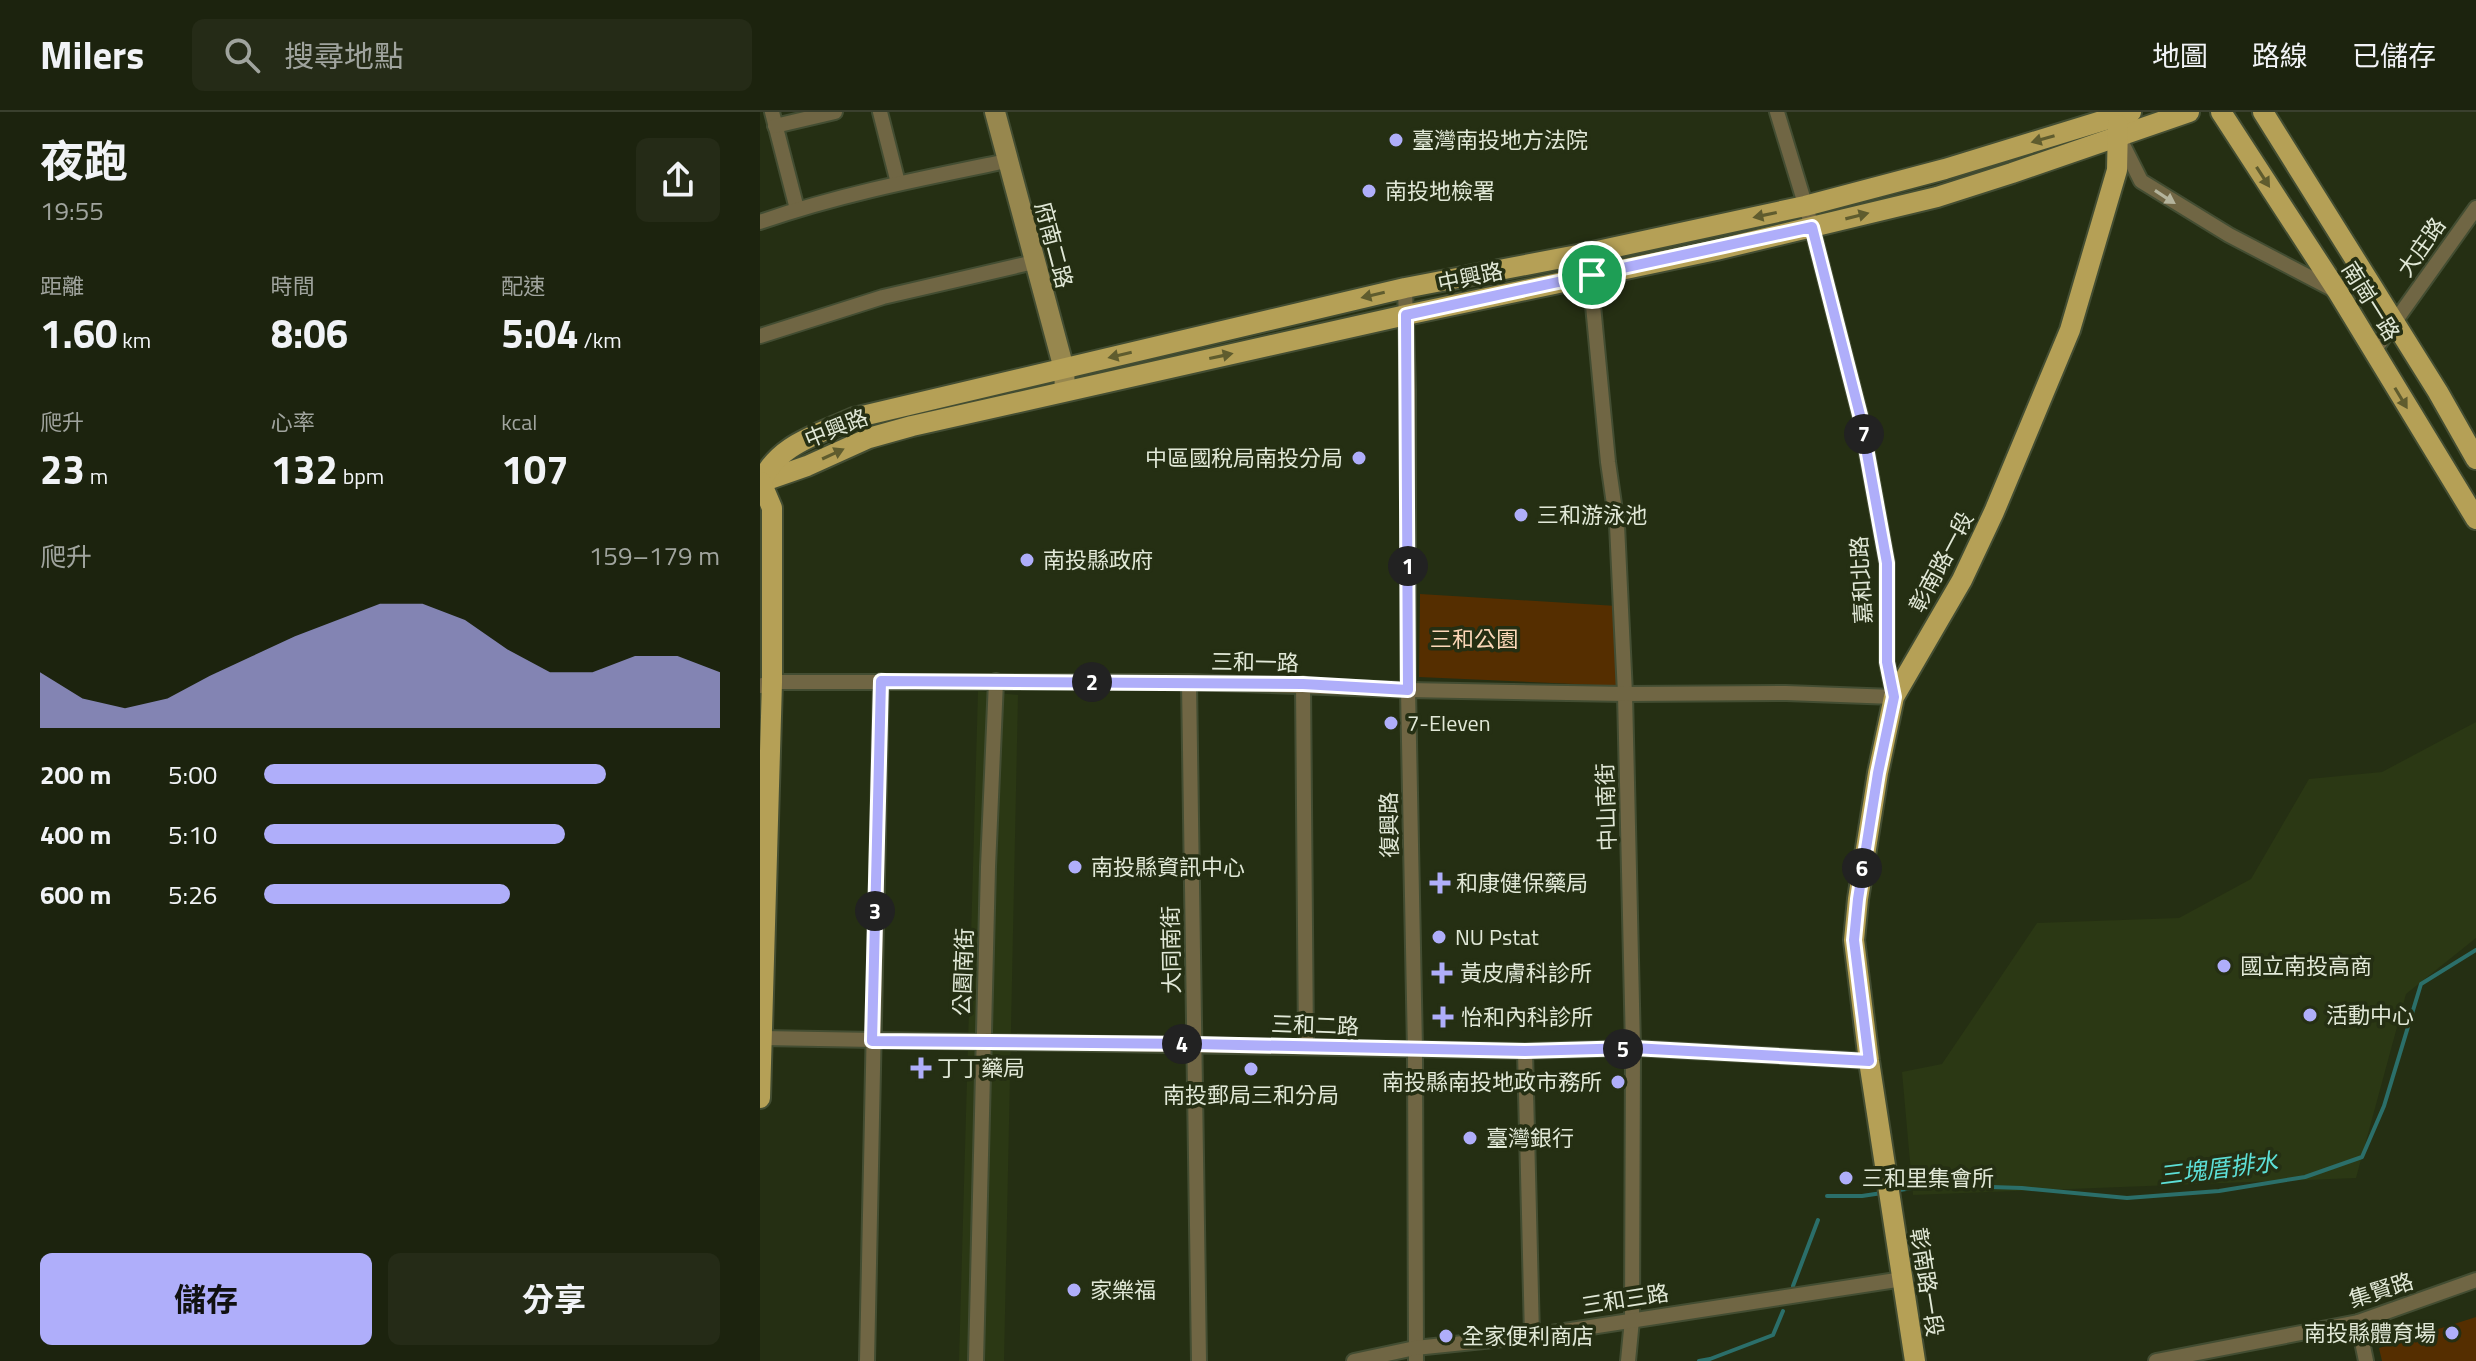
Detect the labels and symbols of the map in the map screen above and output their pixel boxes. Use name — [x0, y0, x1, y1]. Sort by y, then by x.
place label: 臺灣南投地方法院 — [1412, 123, 1588, 157]
marker: 臺灣南投地方法院 — [1387, 131, 1405, 149]
one-way arrow — [2030, 133, 2054, 146]
one-way arrow — [2256, 167, 2271, 188]
place label: 南投地檢署 — [1385, 174, 1495, 208]
marker: 南投地檢署 — [1360, 182, 1378, 200]
one-way arrow — [2154, 189, 2176, 203]
street label: 府南二路 — [1026, 198, 1082, 292]
one-way arrow — [1752, 209, 1777, 222]
one-way arrow — [1845, 209, 1870, 222]
street label: 大庄路 — [2388, 210, 2454, 284]
pin — [1558, 241, 1626, 309]
street label: 中興路 — [1434, 254, 1506, 300]
street label: 南崗一路 — [2333, 255, 2409, 347]
one-way arrow — [1360, 290, 1385, 302]
one-way arrow — [1208, 349, 1233, 362]
one-way arrow — [1108, 350, 1133, 362]
one-way arrow — [2394, 387, 2408, 409]
street label: 中興路 — [799, 400, 873, 456]
pin: 7 — [1844, 414, 1884, 454]
place label: 中區國稅局南投分局 — [1145, 441, 1343, 475]
one-way arrow — [822, 447, 845, 461]
marker: 中區國稅局南投分局 — [1350, 449, 1368, 467]
place label: 三和游泳池 — [1537, 498, 1647, 532]
street label: 彰南路一段 — [1900, 505, 1982, 619]
marker: 三和游泳池 — [1512, 506, 1530, 524]
street label: 嘉和北路 — [1842, 535, 1880, 625]
place label: 南投縣政府 — [1043, 543, 1153, 577]
pin: 1 — [1388, 546, 1428, 586]
marker: 南投縣政府 — [1018, 551, 1036, 569]
park label: 三和公園 — [1430, 622, 1518, 656]
street label: 三和一路 — [1211, 644, 1299, 680]
pin: 2 — [1072, 662, 1112, 702]
place label: 7-Eleven — [1407, 706, 1490, 740]
marker: 7-Eleven — [1382, 714, 1400, 732]
street label: 中山南街 — [1587, 762, 1625, 852]
street label: 復興路 — [1371, 792, 1407, 858]
pin: 6 — [1842, 848, 1882, 888]
place label: 南投縣資訊中心 — [1091, 850, 1245, 884]
marker: 南投縣資訊中心 — [1066, 858, 1084, 876]
place label: 和康健保藥局 — [1456, 866, 1588, 900]
marker: 和康健保藥局 — [1431, 874, 1449, 892]
pin: 3 — [855, 891, 895, 931]
street label: 大同南街 — [1153, 906, 1189, 994]
place label: NU Pstat — [1455, 920, 1539, 954]
street label: 公園南街 — [944, 927, 982, 1017]
marker: NU Pstat — [1430, 928, 1448, 946]
place label: 國立南投高商 — [2240, 949, 2372, 983]
place label: 黃皮膚科診所 — [1460, 956, 1592, 990]
marker: 國立南投高商 — [2215, 957, 2233, 975]
marker: 黃皮膚科診所 — [1431, 962, 1453, 984]
place label: 活動中心 — [2326, 998, 2414, 1032]
place label: 怡和內科診所 — [1461, 1000, 1593, 1034]
street label: 三和二路 — [1270, 1006, 1360, 1044]
marker: 怡和內科診所 — [1432, 1006, 1454, 1028]
marker: 活動中心 — [2301, 1006, 2319, 1024]
pin: 4 — [1162, 1024, 1202, 1064]
pin: 5 — [1603, 1029, 1643, 1069]
place label: 丁丁藥局 — [937, 1051, 1025, 1085]
marker: 丁丁藥局 — [912, 1059, 930, 1077]
marker: 南投郵局三和分局 — [1242, 1060, 1260, 1078]
place label: 南投縣南投地政市務所 — [1382, 1065, 1602, 1099]
marker: 南投縣南投地政市務所 — [1609, 1073, 1627, 1091]
place label: 南投郵局三和分局 — [1163, 1078, 1339, 1112]
place label: 臺灣銀行 — [1486, 1121, 1574, 1155]
marker: 臺灣銀行 — [1461, 1129, 1479, 1147]
water label: 三塊厝排水 — [2156, 1143, 2281, 1193]
place label: 三和里集會所 — [1862, 1161, 1994, 1195]
marker: 三和里集會所 — [1837, 1169, 1855, 1187]
street label: 彰南路一段 — [1902, 1225, 1952, 1339]
street label: 集賢路 — [2344, 1264, 2418, 1316]
place label: 家樂福 — [1090, 1273, 1156, 1307]
street label: 三和三路 — [1579, 1275, 1671, 1323]
marker: 家樂福 — [1065, 1281, 1083, 1299]
place label: 南投縣體育場 — [2304, 1316, 2436, 1350]
place label: 全家便利商店 — [1462, 1319, 1594, 1353]
marker: 南投縣體育場 — [2443, 1324, 2461, 1342]
marker: 全家便利商店 — [1437, 1327, 1455, 1345]

